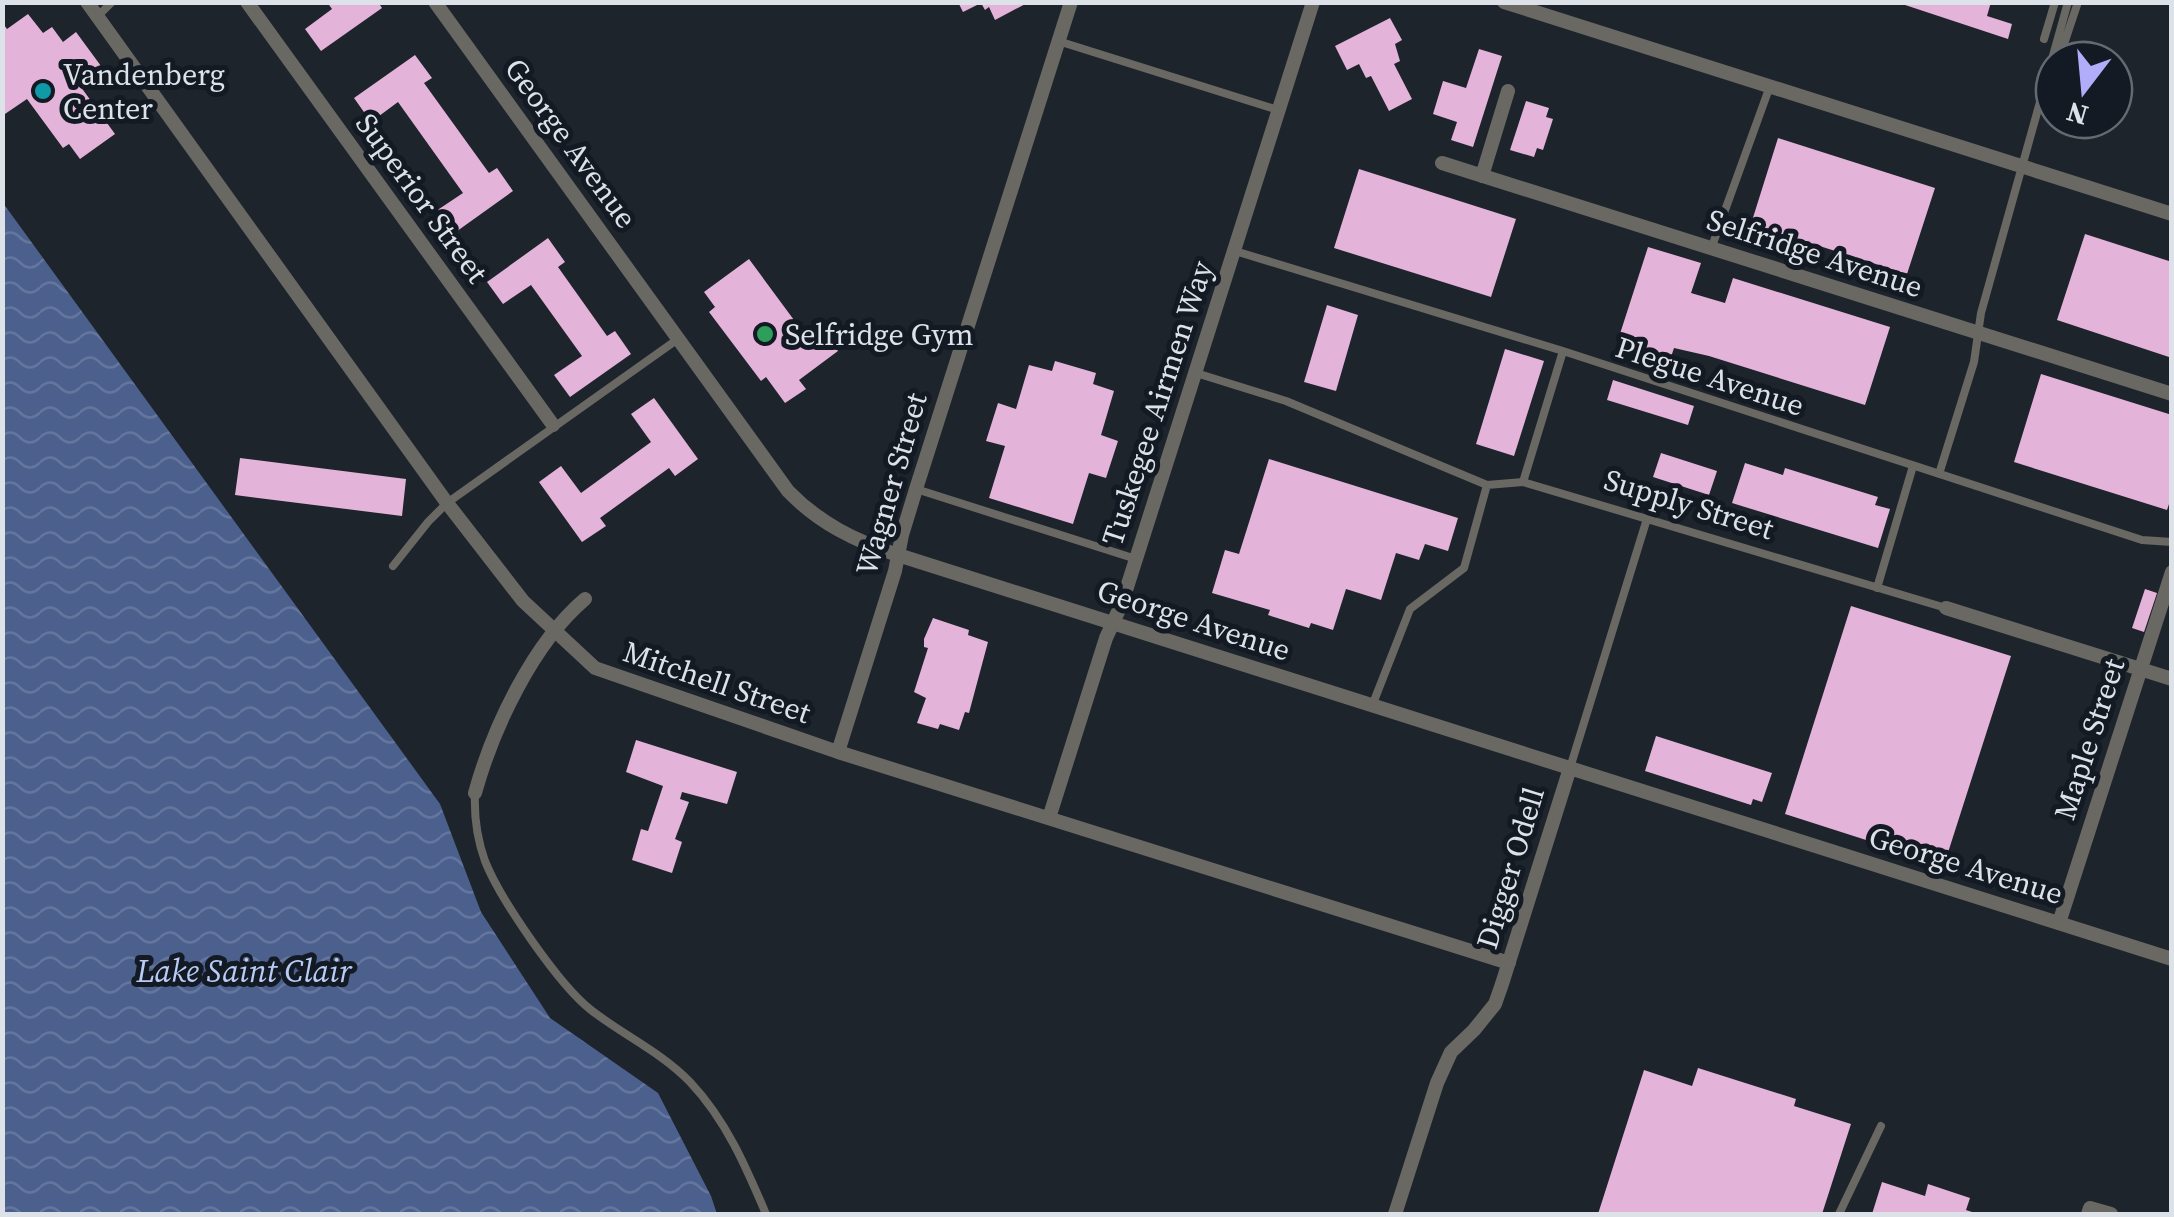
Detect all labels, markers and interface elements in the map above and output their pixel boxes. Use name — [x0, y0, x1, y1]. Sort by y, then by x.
north arrow — [2034, 40, 2134, 140]
street label: George Avenue — [495, 50, 647, 236]
place label: Vandenberg Center — [63, 54, 225, 129]
marker: Vandenberg Center — [32, 80, 54, 102]
text: N — [2062, 93, 2092, 135]
street label: Superior Street — [347, 105, 498, 291]
street label: Selfridge Avenue — [1702, 199, 1928, 307]
street label: Tuskegee Airmen Way — [1092, 255, 1223, 550]
place label: Selfridge Gym — [785, 314, 974, 355]
marker: Selfridge Gym — [754, 323, 776, 345]
street label: Plegue Avenue — [1611, 326, 1809, 426]
street label: Wagner Street — [845, 388, 937, 580]
street label: Supply Street — [1599, 459, 1779, 549]
street label: George Avenue — [1092, 570, 1296, 670]
street label: Mitchell Street — [618, 631, 816, 733]
street label: Maple Street — [2044, 653, 2134, 825]
street label: Digger Odell — [1466, 782, 1554, 954]
street label: George Avenue — [1864, 816, 2068, 914]
water label: Lake Saint Clair — [135, 949, 353, 993]

